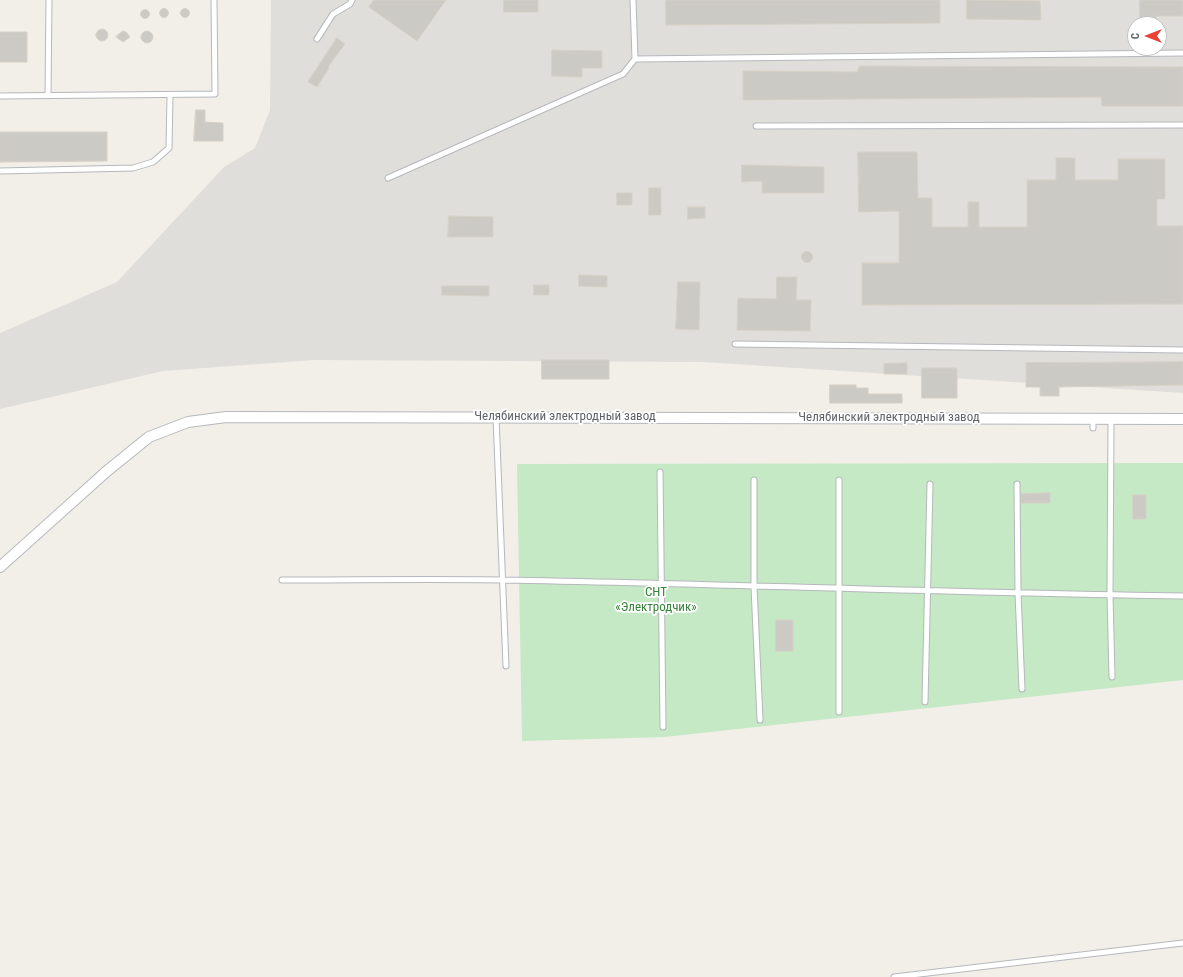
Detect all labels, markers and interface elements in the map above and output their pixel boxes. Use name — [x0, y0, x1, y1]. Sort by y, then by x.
north arrow — [1127, 16, 1167, 56]
text: С — [1129, 33, 1142, 39]
street label: Челябинский электродный завод — [474, 409, 656, 425]
street label: Челябинский электродный завод — [798, 410, 980, 426]
park label: СНТ «Электродчик» — [615, 585, 697, 616]

